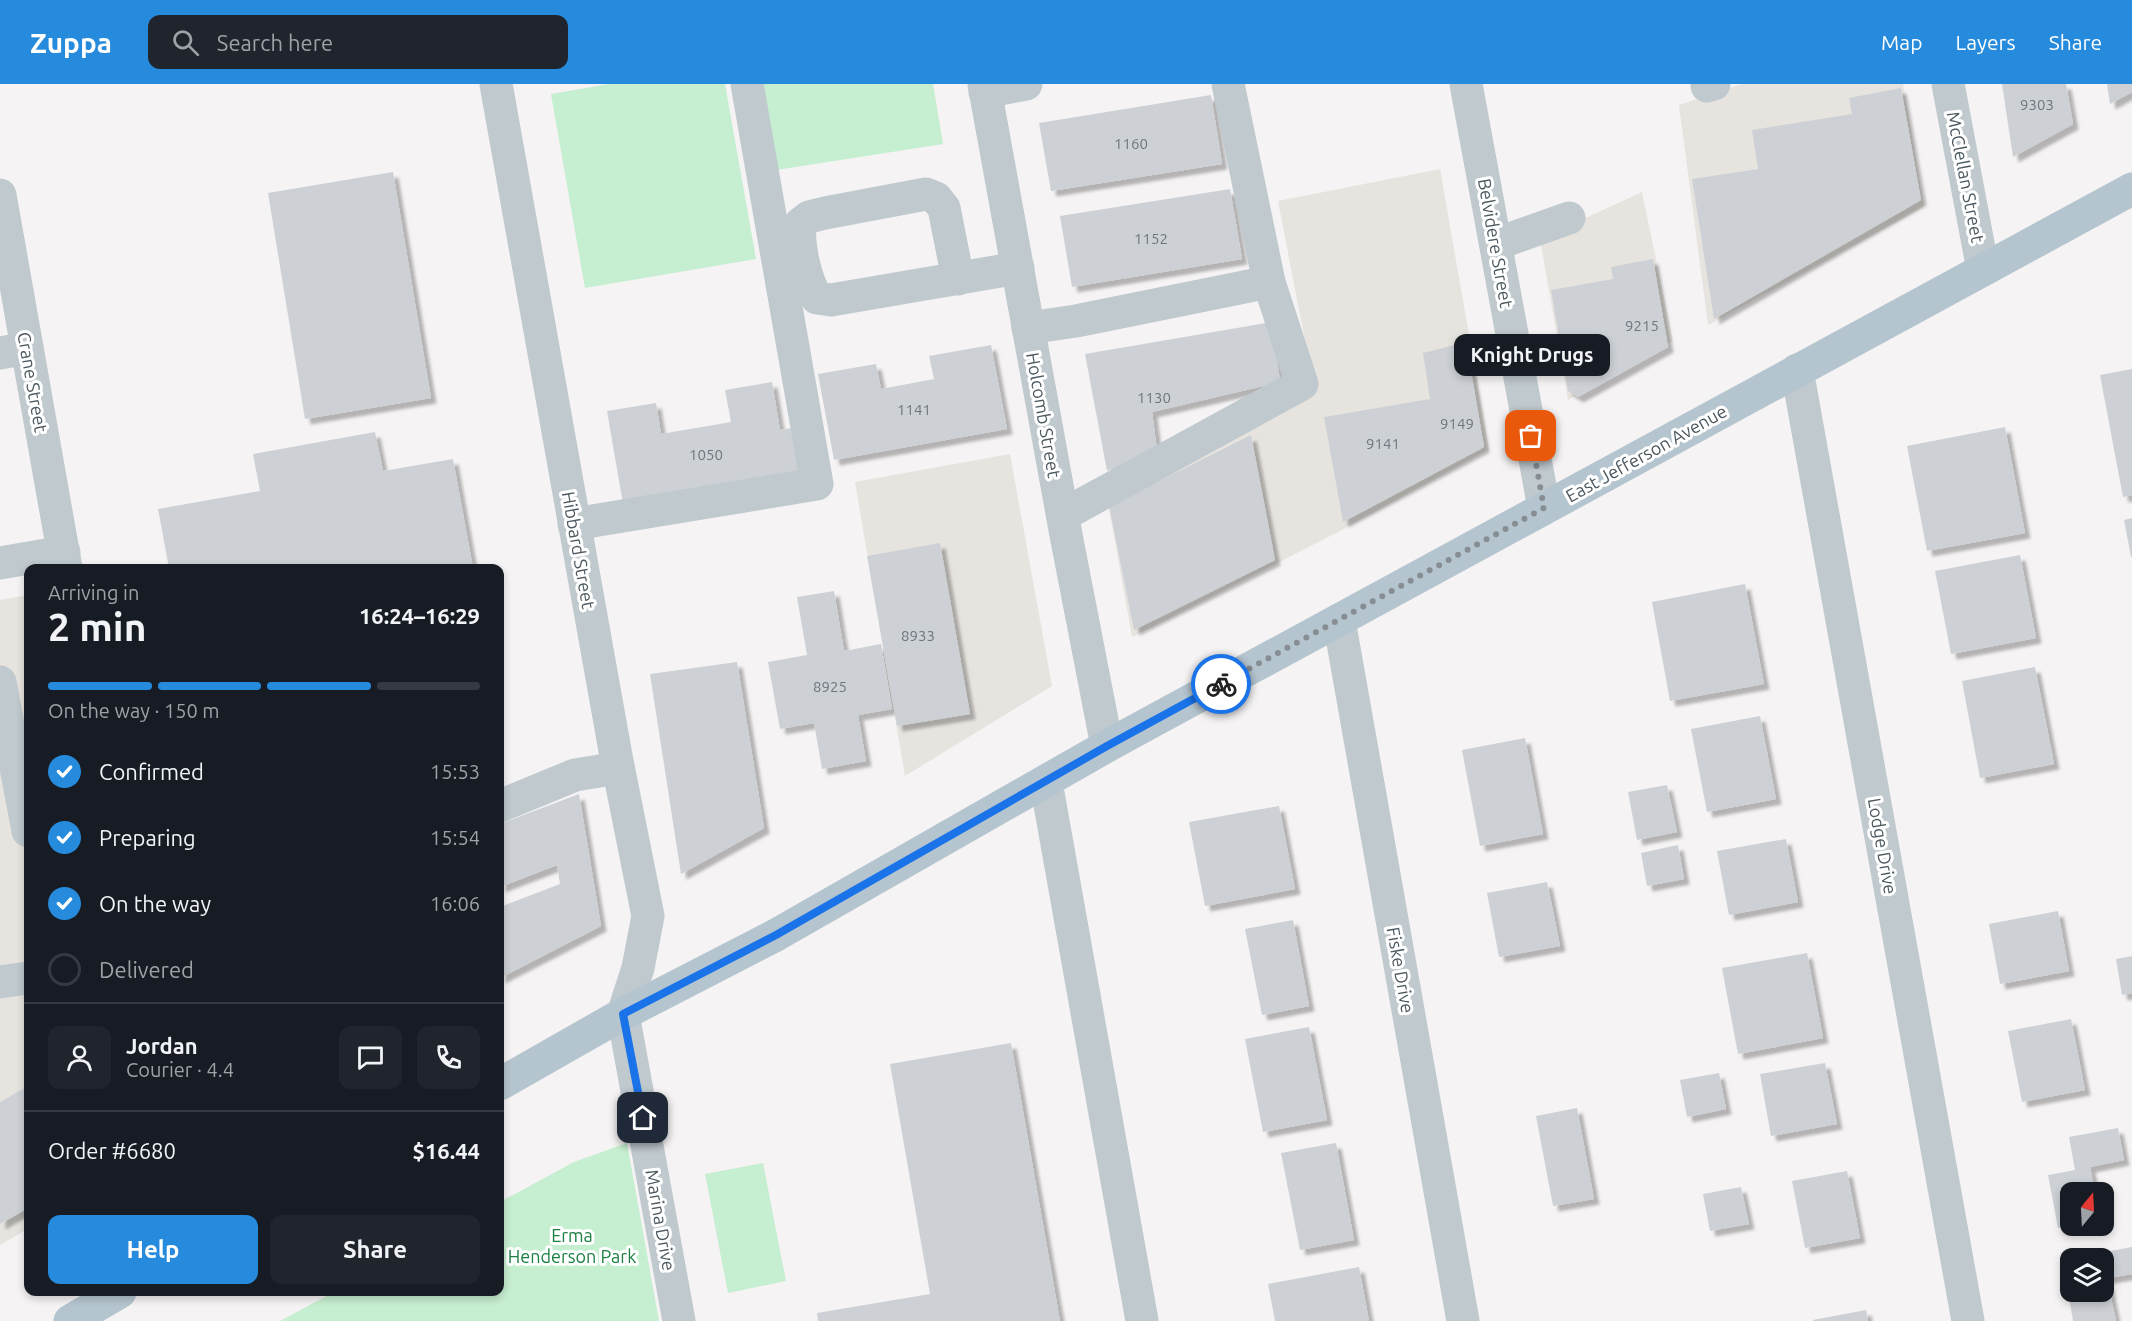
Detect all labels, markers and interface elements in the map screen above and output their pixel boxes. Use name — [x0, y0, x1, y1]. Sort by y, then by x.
search box — [148, 15, 568, 69]
icon: search — [169, 26, 202, 59]
text: Zuppa — [30, 27, 112, 58]
text: Search here — [217, 30, 333, 55]
text: Map — [1881, 30, 1922, 54]
text: Layers — [1955, 30, 2016, 54]
text: Share — [2049, 30, 2102, 54]
house number: 9303 — [2020, 96, 2054, 113]
street label: McClellan Street — [1943, 110, 1989, 244]
house number: 1160 — [1114, 135, 1148, 152]
street label: Belvidere Street — [1475, 177, 1517, 309]
house number: 1152 — [1134, 230, 1168, 247]
house number: 9215 — [1625, 317, 1659, 334]
street label: Crane Street — [14, 330, 52, 434]
callout: Knight Drugs — [1453, 334, 1609, 376]
text: Knight Drugs — [1470, 343, 1594, 366]
street label: Holcomb Street — [1023, 351, 1065, 479]
house number: 1130 — [1137, 389, 1171, 406]
street label: East Jefferson Avenue — [1562, 400, 1730, 506]
house number: 1141 — [897, 401, 931, 418]
pin — [1505, 410, 1556, 461]
house number: 9149 — [1440, 415, 1474, 432]
icon: bag — [1514, 419, 1547, 452]
house number: 9141 — [1366, 435, 1400, 452]
house number: 1050 — [689, 446, 723, 463]
street label: Hibbard Street — [559, 490, 599, 610]
text: Arriving in — [48, 581, 139, 604]
text: 16:24–16:29 — [359, 603, 480, 628]
text: 2 min — [48, 605, 147, 648]
house number: 8933 — [901, 627, 935, 644]
courier — [1191, 654, 1251, 714]
icon: bike — [1205, 668, 1238, 701]
house number: 8925 — [813, 678, 847, 695]
text: On the way · 150 m — [48, 699, 220, 722]
icon: check — [48, 755, 81, 788]
text: Confirmed — [99, 759, 204, 784]
text: 15:53 — [430, 760, 480, 783]
street label: Lodge Drive — [1865, 796, 1901, 896]
icon: check — [48, 821, 81, 854]
text: Preparing — [99, 825, 196, 850]
text: 15:54 — [430, 826, 480, 849]
icon: check — [48, 887, 81, 920]
text: On the way — [99, 891, 211, 916]
text: 16:06 — [430, 892, 480, 915]
street label: Fiske Drive — [1384, 925, 1418, 1015]
text: Delivered — [99, 957, 194, 982]
button: person — [48, 1026, 111, 1089]
button: chat — [339, 1026, 402, 1089]
button: phone — [417, 1026, 480, 1089]
text: Jordan — [126, 1033, 198, 1058]
text: Courier · 4.4 — [126, 1058, 234, 1081]
pin — [617, 1092, 668, 1143]
icon: home — [626, 1101, 659, 1134]
text: Order #6680 — [48, 1138, 176, 1163]
text: $16.44 — [413, 1138, 480, 1163]
street label: Marina Drive — [642, 1168, 680, 1272]
north arrow — [2060, 1182, 2114, 1236]
map controls — [2060, 1182, 2114, 1302]
button: Help — [48, 1215, 258, 1284]
button: Share — [270, 1215, 480, 1284]
park label: Erma Henderson Park — [508, 1225, 636, 1266]
button: layers — [2060, 1248, 2114, 1302]

